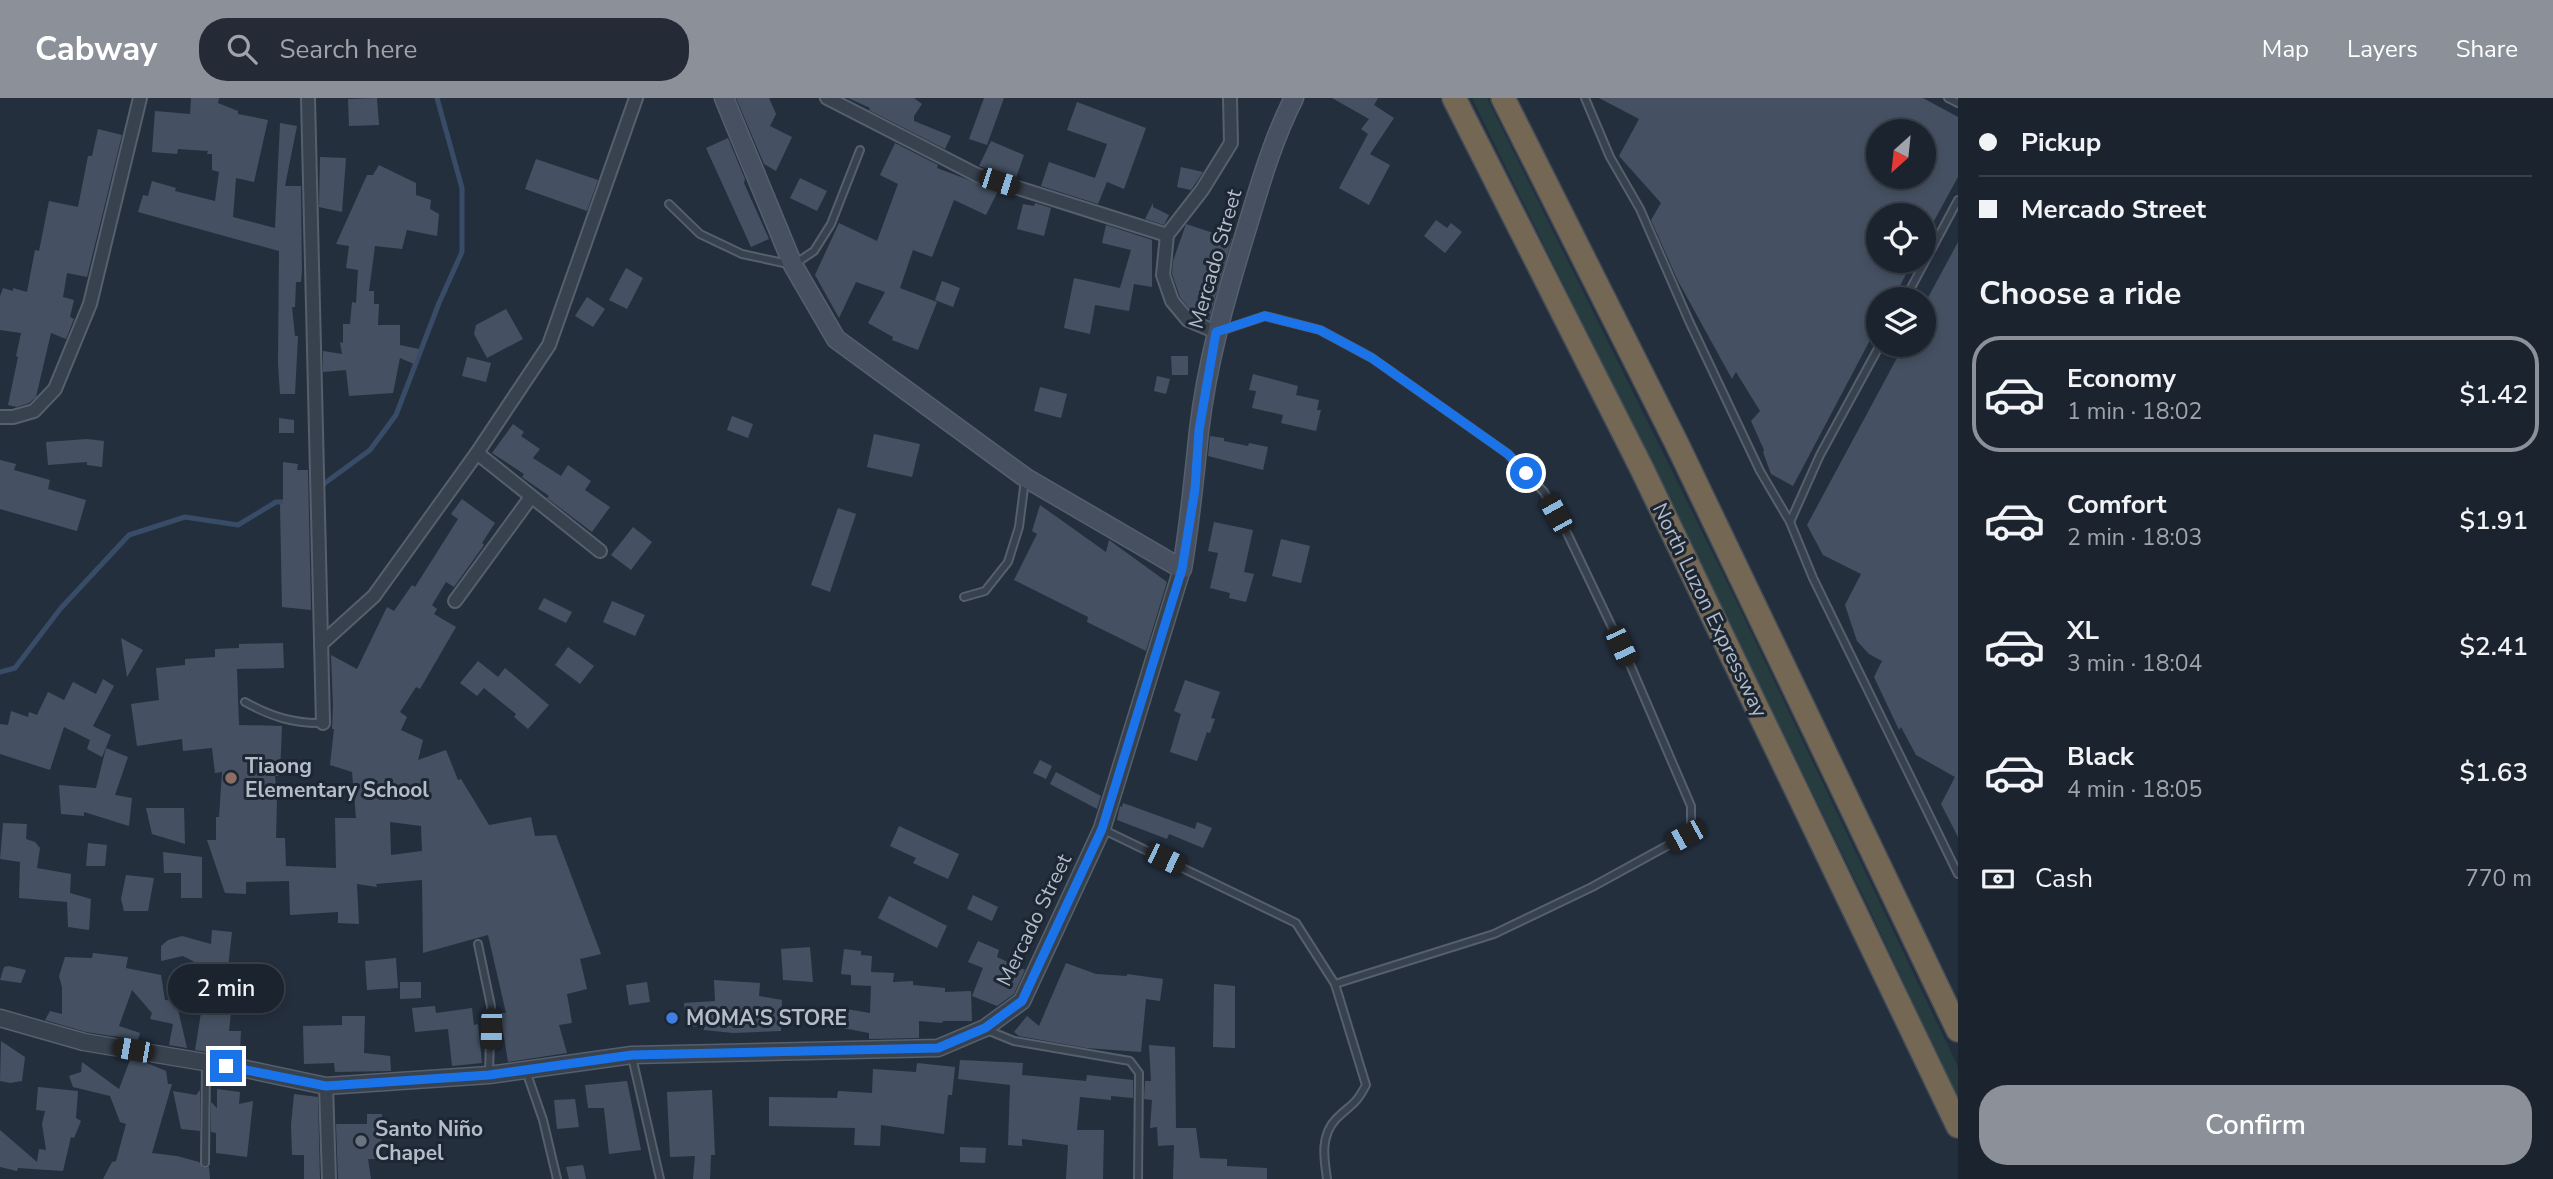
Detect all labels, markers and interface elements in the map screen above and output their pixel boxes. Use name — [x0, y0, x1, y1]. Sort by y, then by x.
search box — [199, 18, 689, 81]
text: Cabway — [35, 27, 157, 72]
icon: search — [223, 30, 261, 68]
text: Search here — [279, 32, 417, 67]
text: Map — [2262, 33, 2309, 65]
text: Layers — [2347, 33, 2418, 65]
text: Share — [2456, 33, 2518, 65]
north arrow — [1866, 119, 1936, 189]
map controls — [1866, 119, 1936, 357]
text: Pickup — [2021, 125, 2101, 160]
car — [976, 166, 1023, 198]
street label: Mercado Street — [1182, 185, 1248, 332]
text: Mercado Street — [2021, 192, 2206, 227]
button: locate — [1866, 203, 1936, 273]
text: Choose a ride — [1979, 272, 2181, 315]
button: layers — [1866, 287, 1936, 357]
text: Economy — [2067, 361, 2176, 396]
icon: car — [1983, 363, 2046, 426]
text: $1.42 — [2459, 377, 2528, 412]
text: 1 min · 18:02 — [2067, 396, 2202, 427]
route start — [1510, 457, 1542, 489]
text: Comfort — [2067, 487, 2167, 522]
icon: car — [1983, 489, 2046, 552]
car — [1537, 491, 1576, 537]
street label: North Luzon Expressway — [1646, 498, 1774, 722]
text: $1.91 — [2459, 503, 2528, 538]
text: 2 min · 18:03 — [2067, 522, 2202, 553]
text: XL — [2067, 613, 2099, 648]
icon: car — [1983, 615, 2046, 678]
car — [1603, 623, 1640, 669]
text: $2.41 — [2459, 629, 2528, 664]
text: 3 min · 18:04 — [2067, 648, 2202, 679]
text: Black — [2067, 739, 2134, 774]
icon: car — [1983, 741, 2046, 804]
place label: Tiaong Elementary School — [245, 752, 429, 804]
text: $1.63 — [2459, 755, 2528, 790]
marker: Tiaong Elementary School — [223, 770, 239, 786]
text: 4 min · 18:05 — [2067, 774, 2202, 805]
car — [1662, 817, 1709, 855]
car — [1142, 840, 1189, 878]
street label: Mercado Street — [990, 849, 1078, 991]
icon: cash — [1979, 860, 2017, 898]
text: Cash — [2035, 861, 2093, 896]
text: 770 m — [2465, 863, 2532, 894]
callout: 2 min — [168, 964, 284, 1014]
text: 2 min — [197, 973, 255, 1004]
place label: MOMA'S STORE — [686, 1004, 847, 1032]
car — [481, 1008, 502, 1050]
marker: MOMA'S STORE — [664, 1010, 680, 1026]
car — [111, 1036, 156, 1064]
route end — [210, 1050, 242, 1082]
button: Confirm — [1979, 1085, 2532, 1165]
place label: Santo Niño Chapel — [375, 1115, 483, 1167]
marker: Santo Niño Chapel — [353, 1133, 369, 1149]

